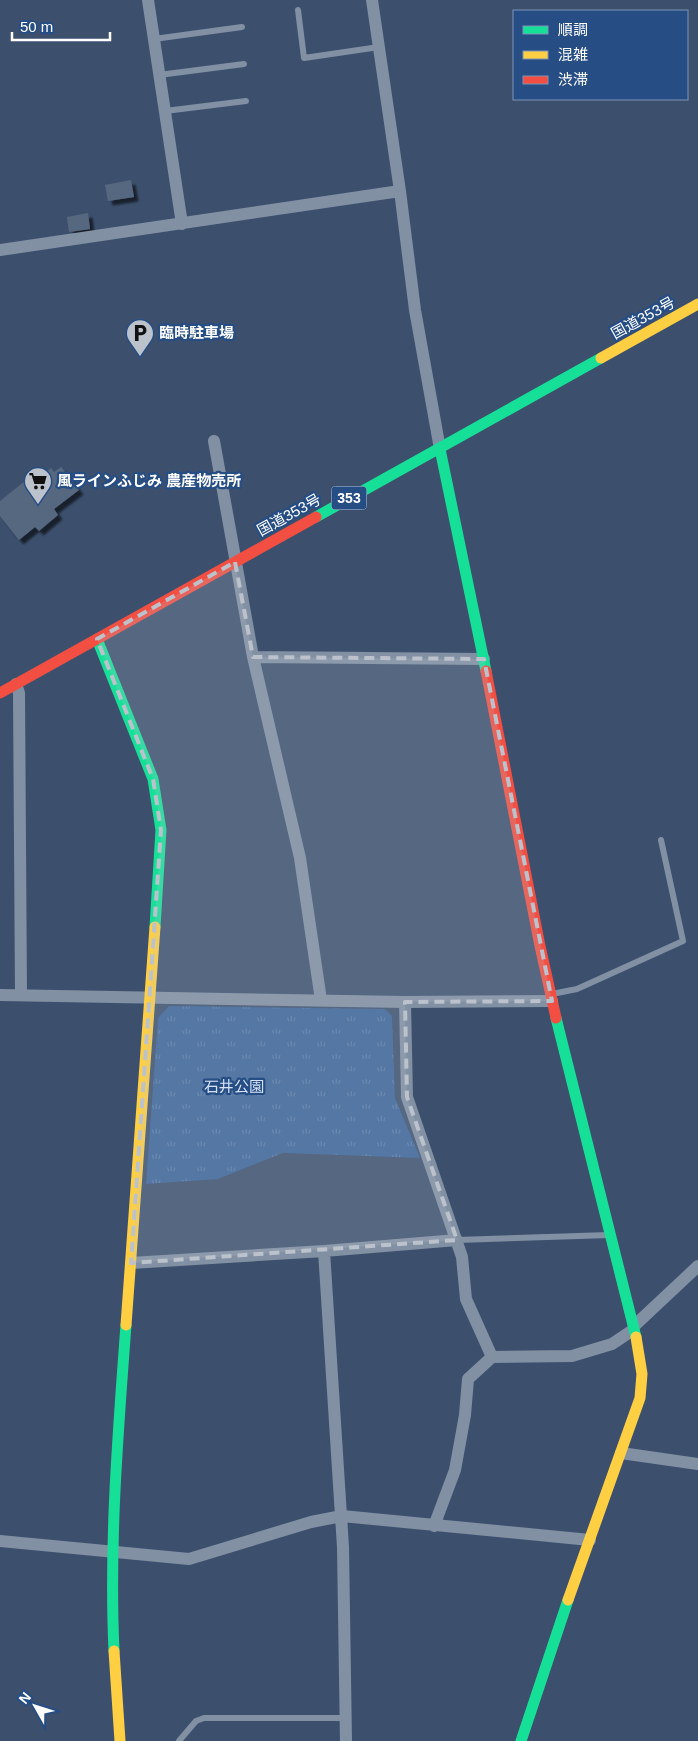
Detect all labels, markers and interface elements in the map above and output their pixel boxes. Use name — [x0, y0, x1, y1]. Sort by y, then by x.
scale bar — [12, 10, 110, 42]
legend — [513, 10, 688, 100]
text: 50 m — [20, 18, 53, 35]
text: 順調 — [558, 21, 588, 38]
text: 混雑 — [558, 46, 588, 63]
text: 渋滞 — [558, 71, 588, 88]
street label: 国道353号 — [608, 293, 678, 342]
parking icon: 臨時駐車場 — [125, 318, 155, 357]
place label: 臨時駐車場 — [159, 324, 234, 341]
supermarket icon: 風ラインふじみ 農産物売所 — [23, 466, 53, 505]
place label: 風ラインふじみ 農産物売所 — [57, 472, 241, 489]
road number: 353 — [332, 486, 366, 509]
street label: 国道353号 — [254, 490, 324, 539]
park label: 石井公園 — [204, 1078, 264, 1095]
north arrow — [10, 1681, 60, 1731]
text: N — [15, 1689, 34, 1707]

